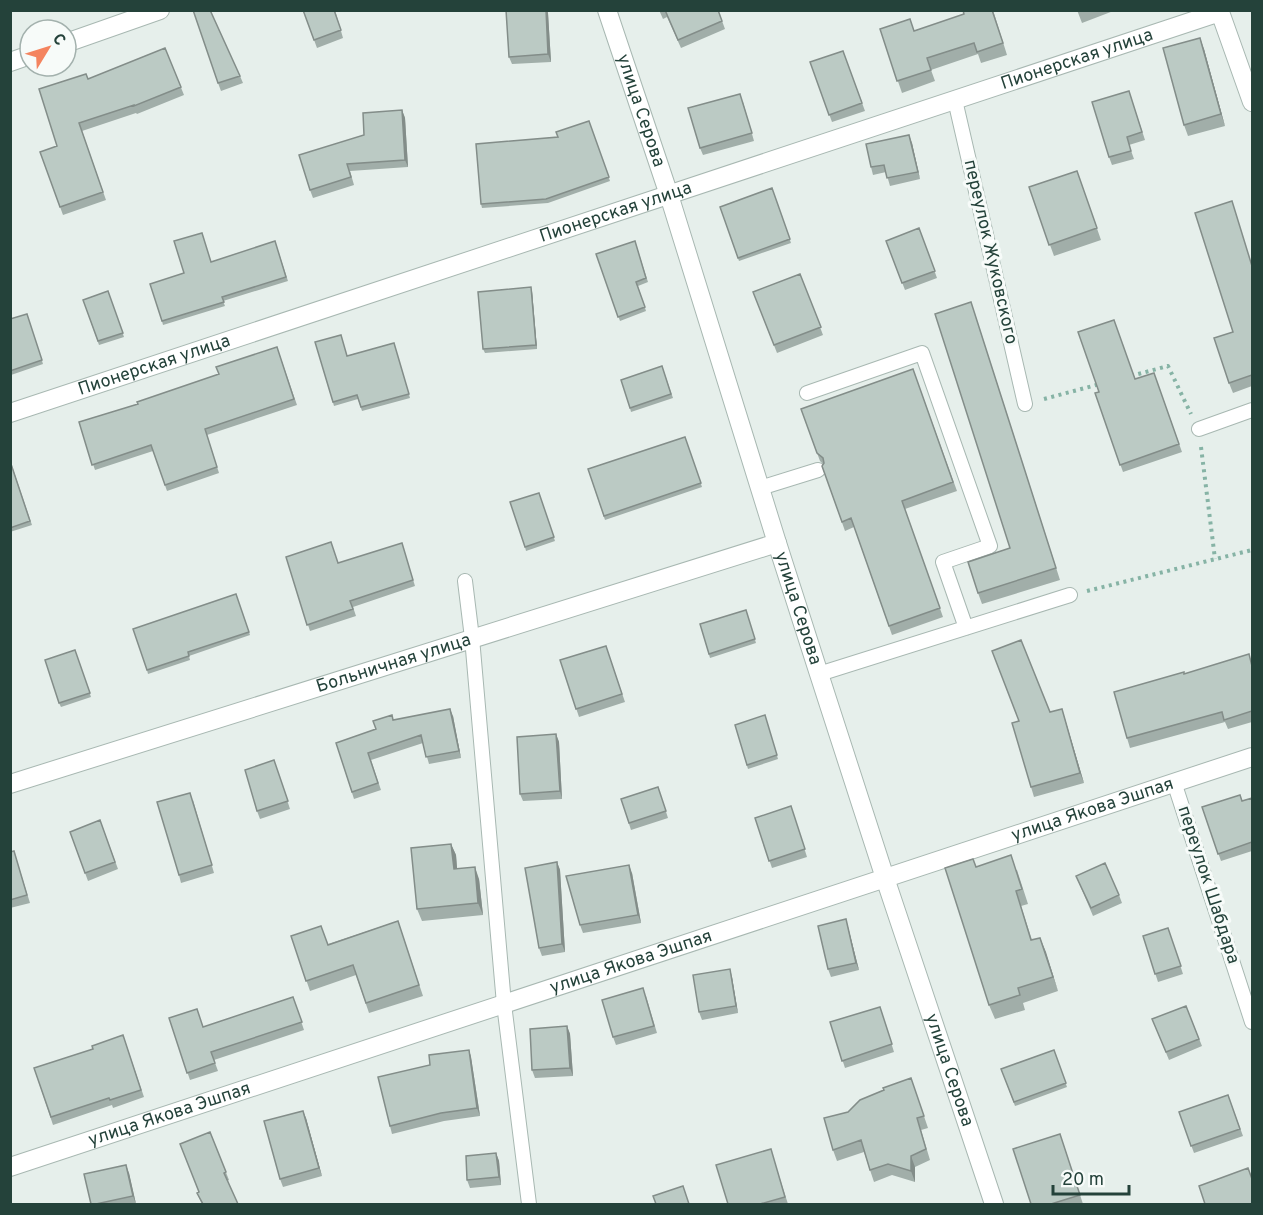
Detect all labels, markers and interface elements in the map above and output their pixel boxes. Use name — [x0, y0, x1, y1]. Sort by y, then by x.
north arrow — [18, 18, 78, 78]
street label: Пионерская улица — [998, 23, 1156, 95]
text: С — [47, 30, 69, 50]
street label: улица Серова — [611, 51, 670, 170]
street label: переулок Жуковского — [958, 157, 1022, 347]
street label: Пионерская улица — [536, 176, 695, 248]
street label: Пионерская улица — [75, 329, 233, 401]
street label: улица Серова — [769, 549, 827, 668]
street label: Больничная улица — [313, 628, 474, 699]
street label: улица Якова Эшпая — [1008, 772, 1177, 847]
street label: переулок Шабдара — [1172, 803, 1244, 967]
street label: улица Якова Эшпая — [547, 924, 715, 999]
street label: улица Серова — [920, 1011, 979, 1130]
street label: улица Якова Эшпая — [85, 1077, 254, 1152]
scale bar — [1053, 1158, 1130, 1196]
text: 20 m — [1062, 1169, 1104, 1192]

